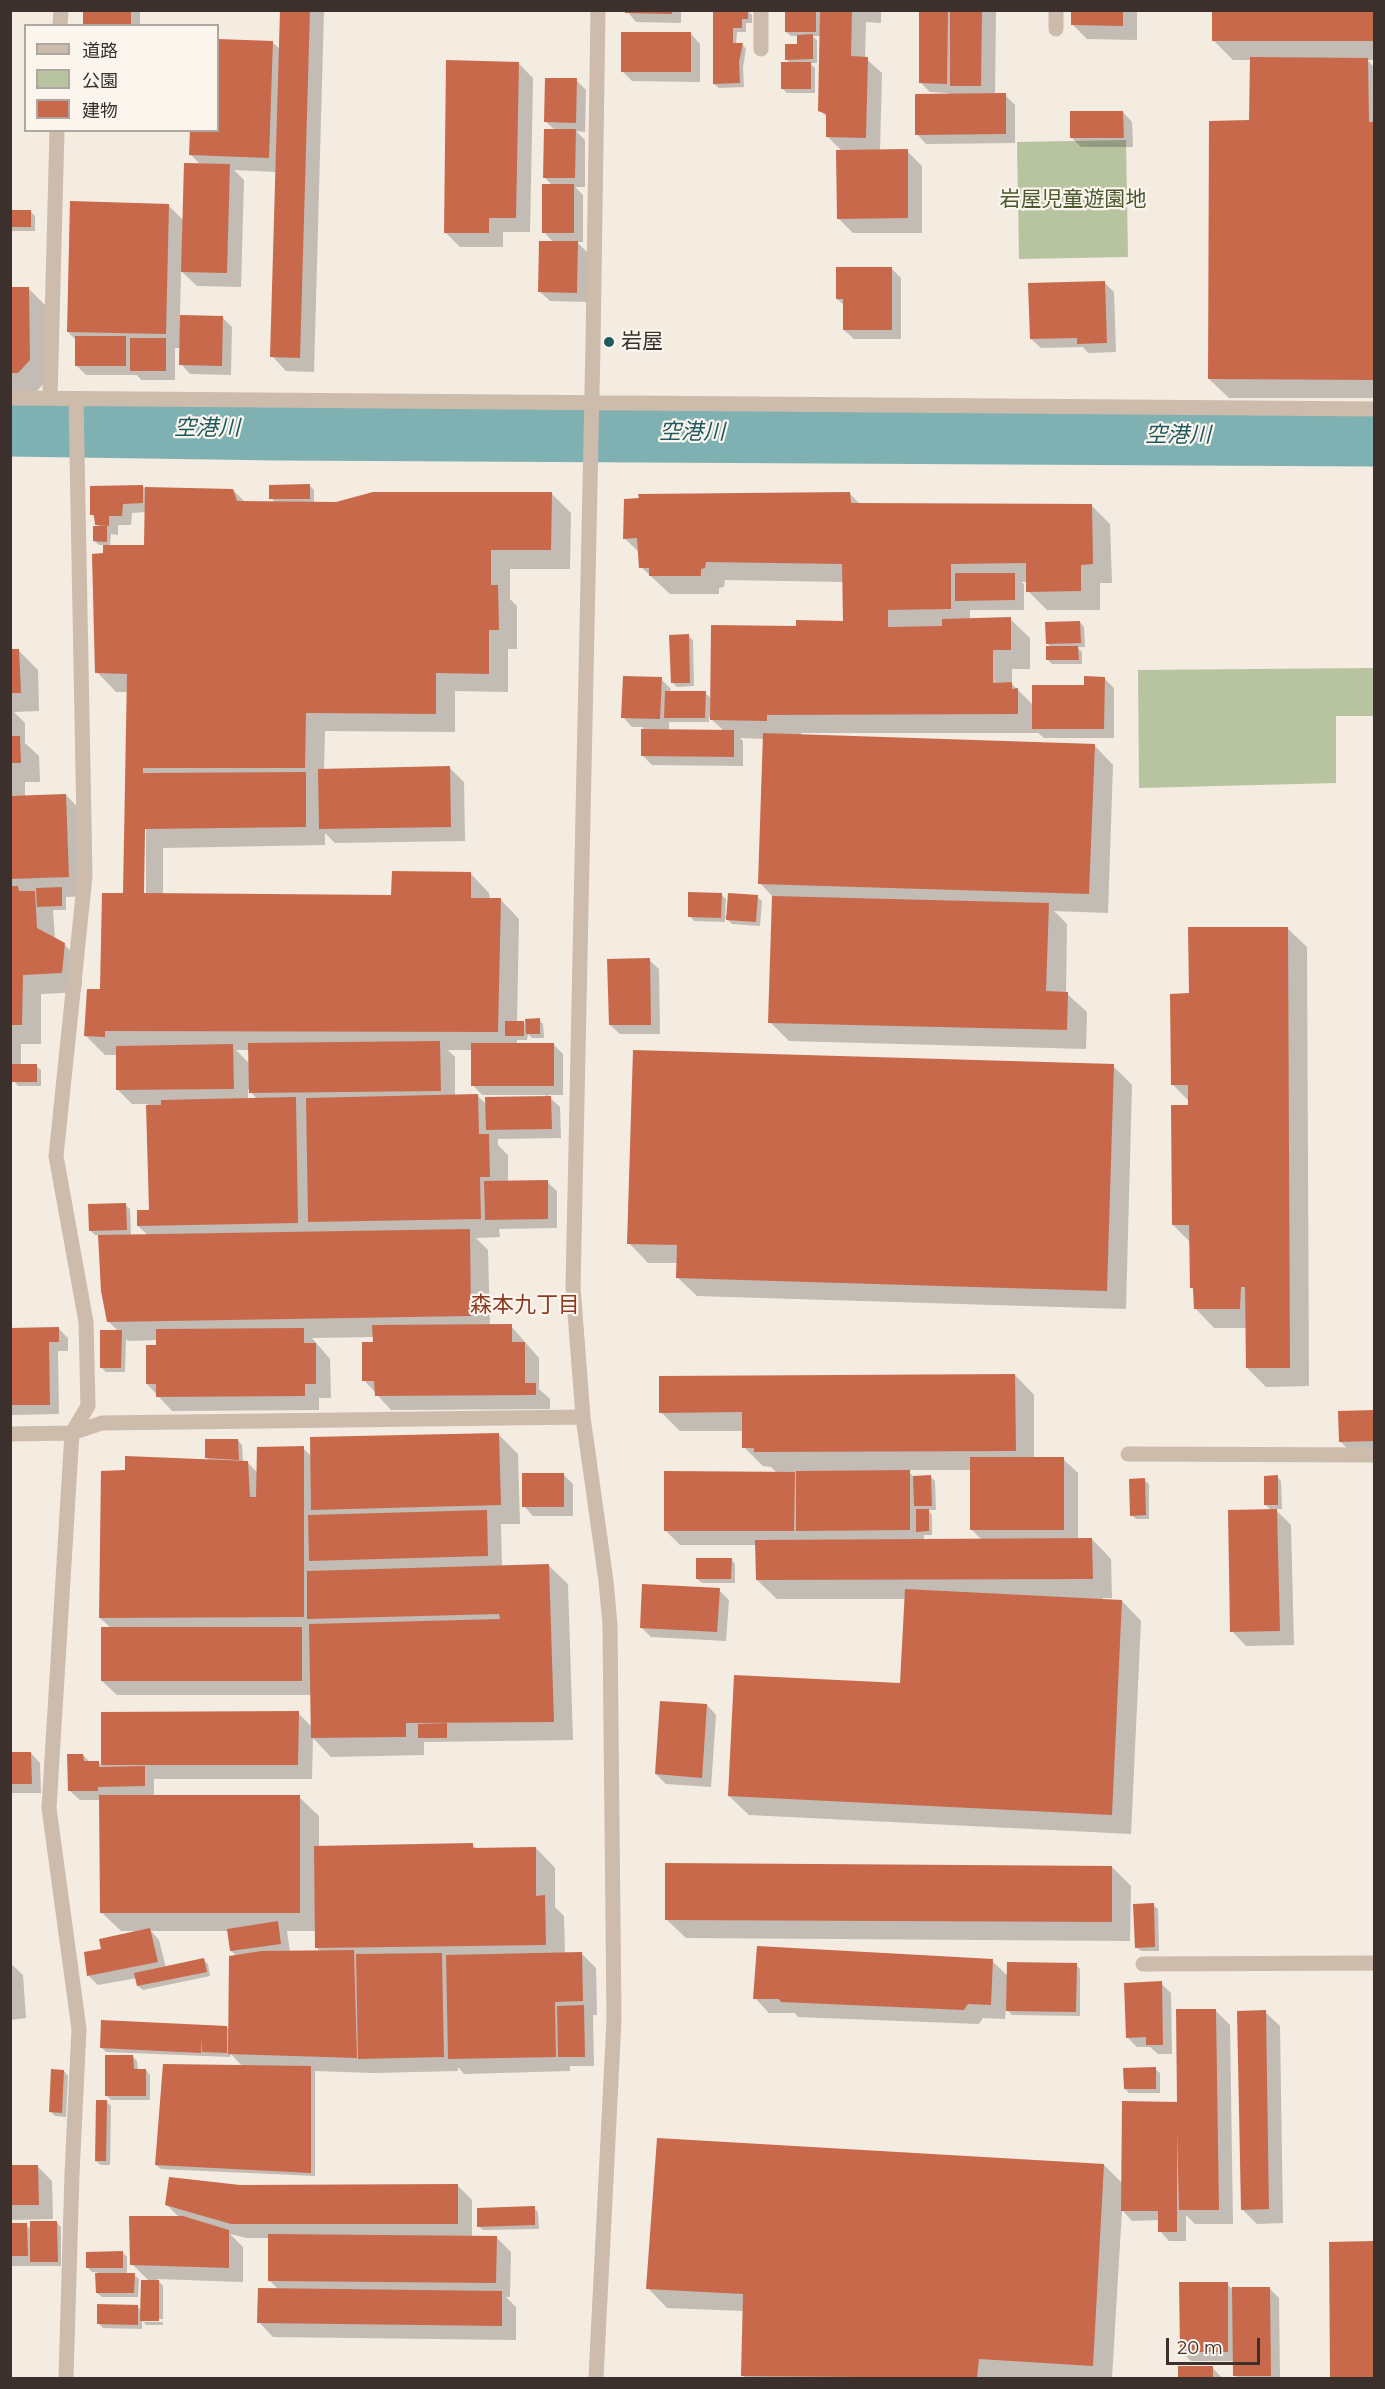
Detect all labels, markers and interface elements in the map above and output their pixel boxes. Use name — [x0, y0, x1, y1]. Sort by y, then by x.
legend — [24, 24, 219, 132]
text: 道路 — [82, 40, 118, 62]
text: 公園 — [82, 70, 118, 92]
text: 建物 — [82, 100, 118, 122]
park label: 岩屋児童遊園地 — [1000, 187, 1146, 213]
place label: 岩屋 — [621, 329, 663, 355]
marker: 岩屋 — [602, 335, 616, 349]
water label: 空港川 — [174, 416, 240, 442]
water label: 空港川 — [659, 420, 725, 446]
water label: 空港川 — [1145, 423, 1211, 449]
district label: 森本九丁目 — [470, 1293, 580, 1319]
scale bar — [1169, 2326, 1264, 2364]
text: 20 m — [1177, 2337, 1223, 2359]

